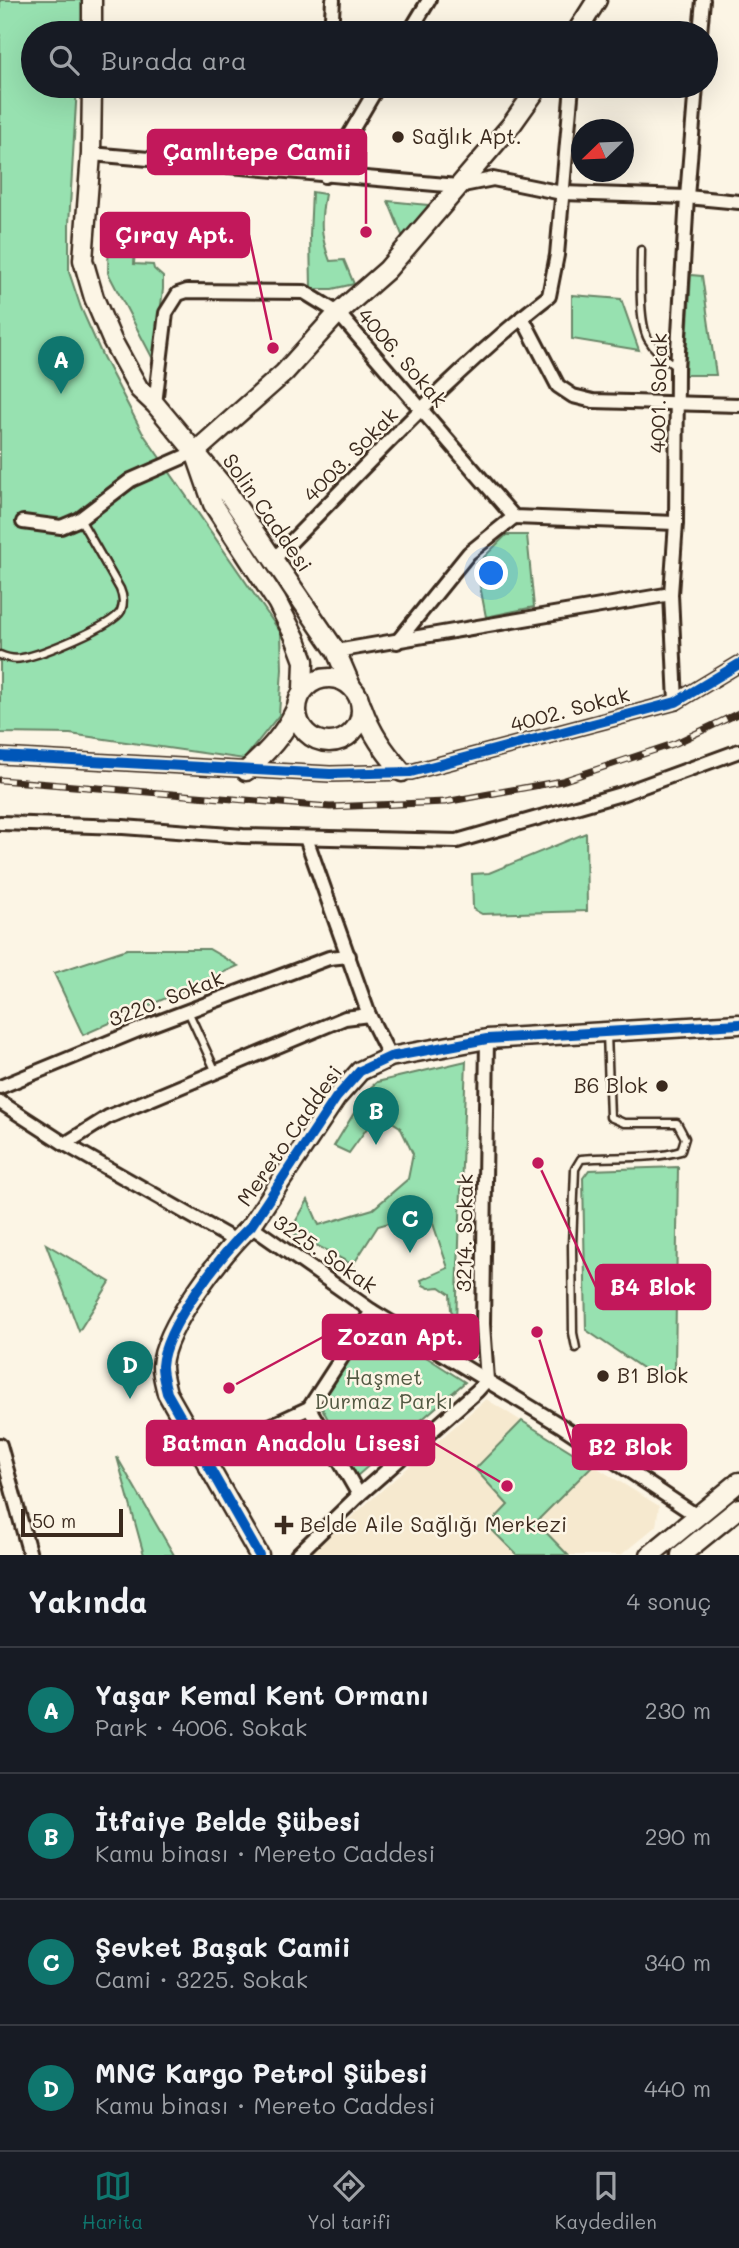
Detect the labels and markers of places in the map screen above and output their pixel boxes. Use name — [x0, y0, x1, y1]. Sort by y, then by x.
place label: Sağlık Apt. — [412, 122, 522, 149]
marker: Sağlık Apt. — [390, 129, 406, 145]
callout: Çamlıtepe Camii — [148, 130, 366, 174]
callout: Çıray Apt. — [101, 213, 249, 257]
pin: A — [38, 336, 84, 394]
place label: B6 Blok — [574, 1071, 648, 1098]
marker: B6 Blok — [654, 1078, 670, 1094]
pin: B — [353, 1087, 399, 1145]
pin: C — [387, 1195, 433, 1253]
callout: B4 Blok — [596, 1265, 710, 1309]
callout: Zozan Apt. — [323, 1315, 478, 1359]
pin: D — [107, 1341, 153, 1399]
place label: B1 Blok — [617, 1361, 688, 1388]
marker: B1 Blok — [595, 1368, 611, 1384]
callout: Batman Anadolu Lisesi — [147, 1421, 434, 1465]
callout: B2 Blok — [573, 1425, 686, 1469]
place label: Belde Aile Sağlığı Merkezi — [300, 1510, 567, 1537]
marker: Belde Aile Sağlığı Merkezi — [274, 1515, 294, 1535]

